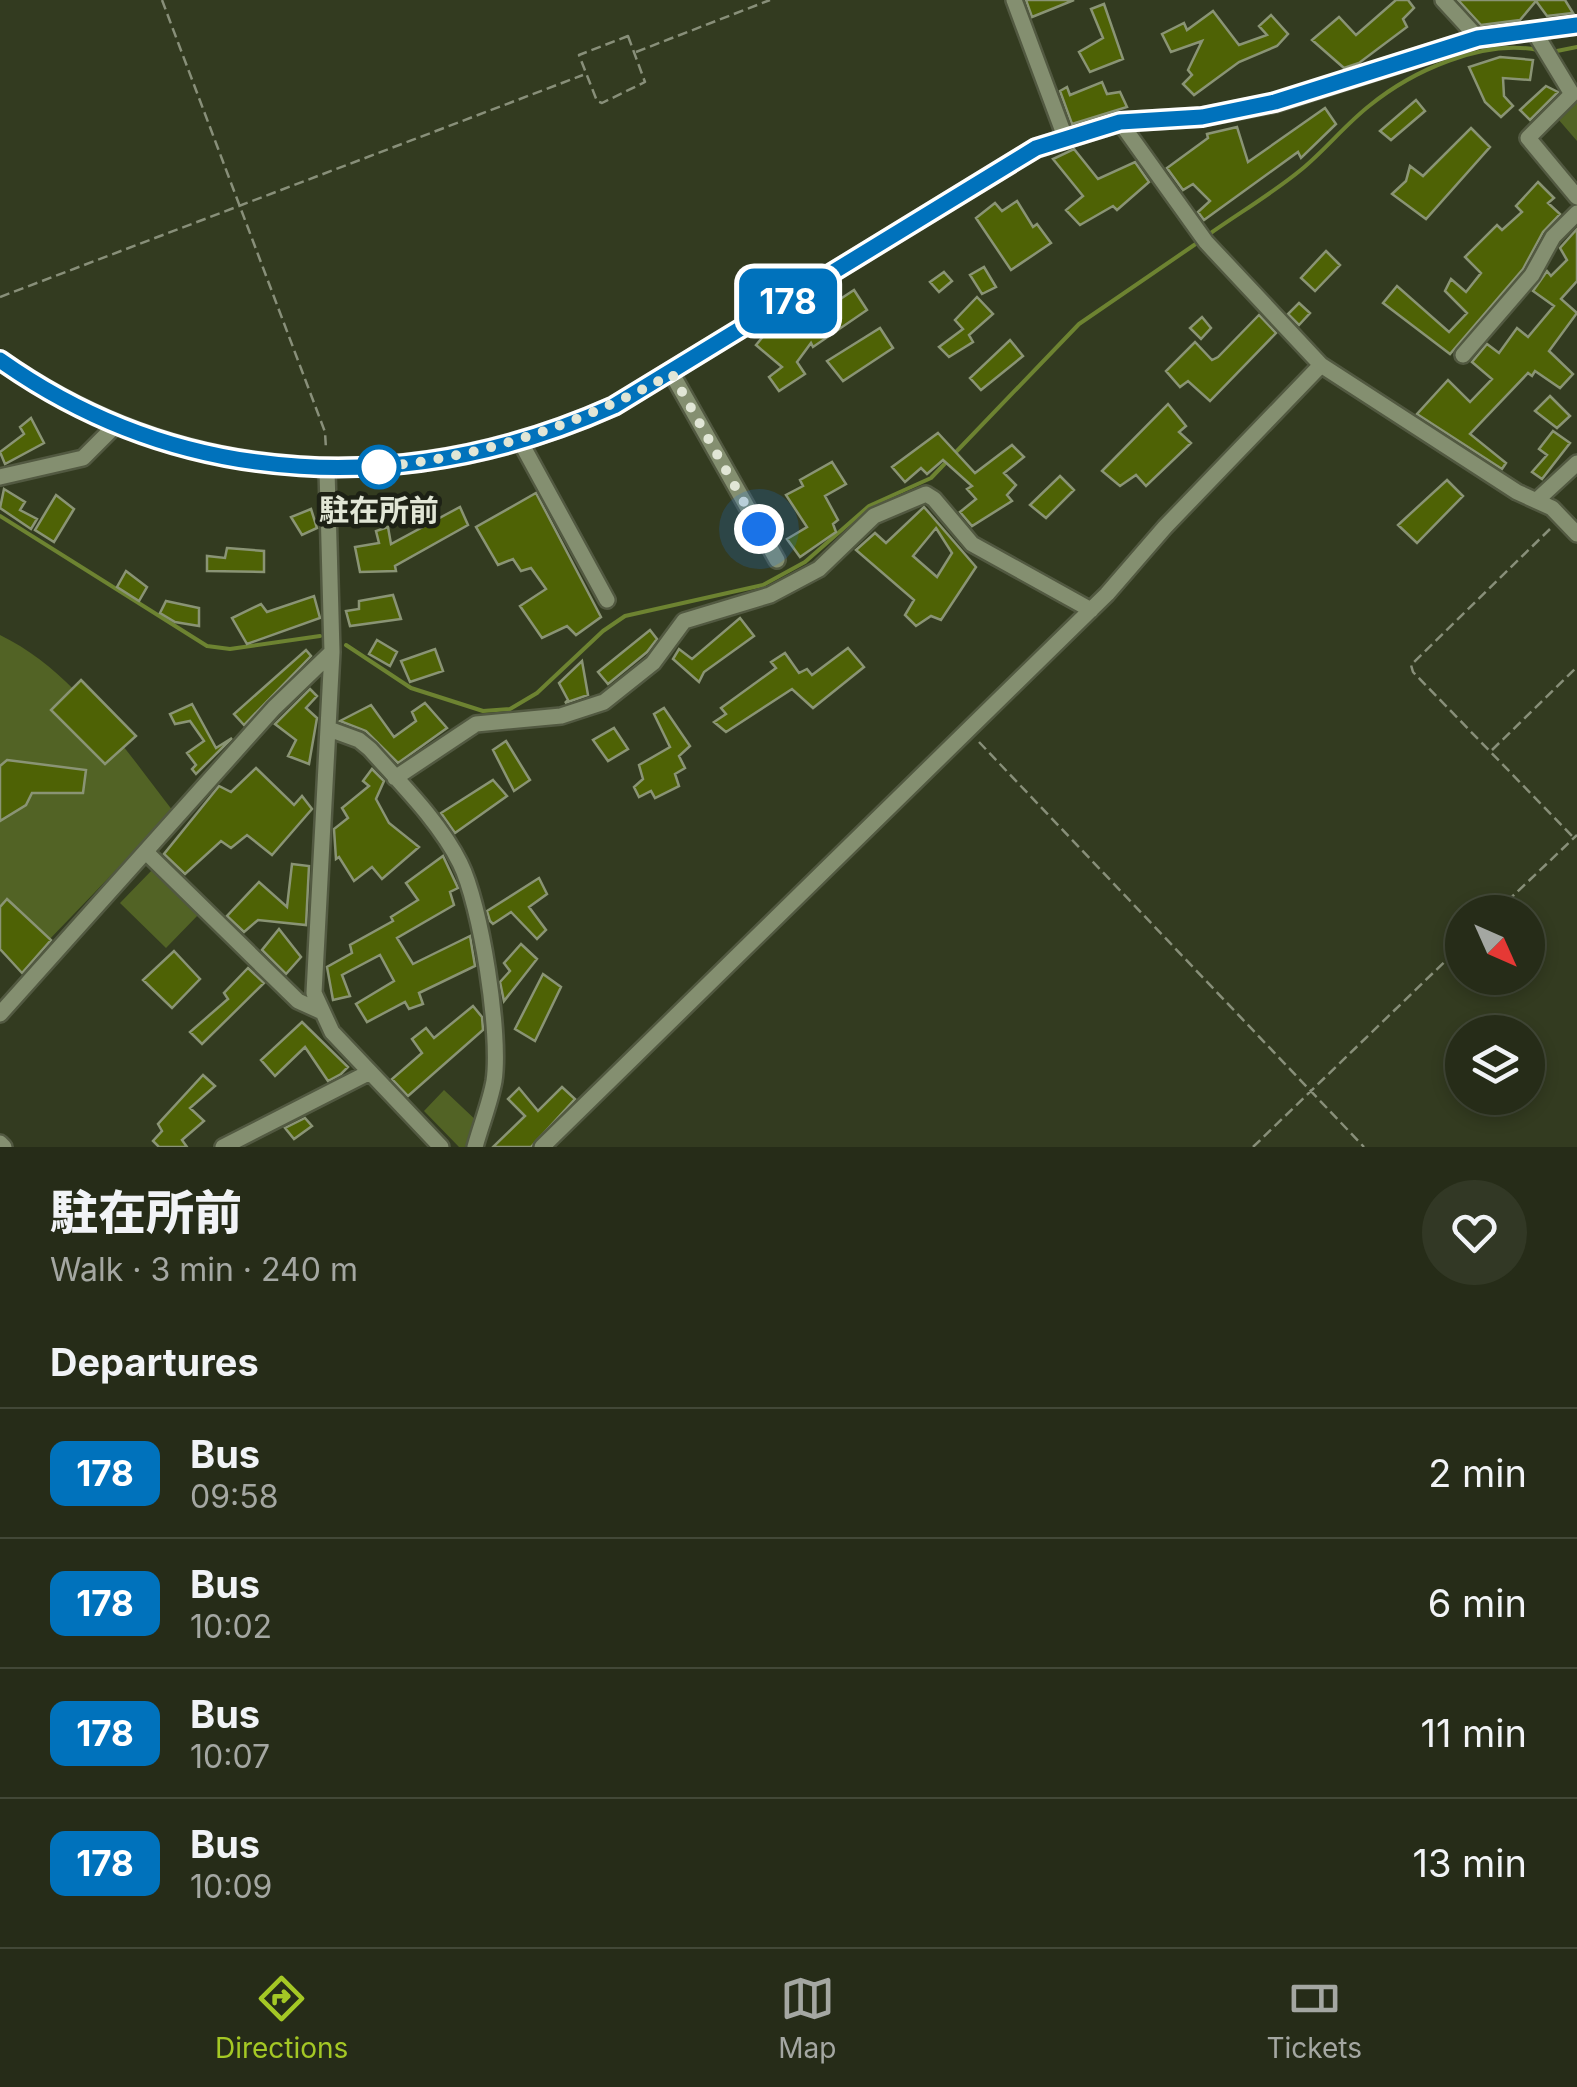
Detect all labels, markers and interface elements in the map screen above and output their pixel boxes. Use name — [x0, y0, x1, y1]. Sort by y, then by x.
line badge: 178 — [730, 268, 846, 334]
text: 178 — [759, 280, 817, 322]
marker: 駐在所前 — [358, 446, 400, 488]
place label: 駐在所前 — [319, 492, 439, 528]
your location — [734, 504, 784, 554]
north arrow — [1445, 895, 1545, 995]
map controls — [1445, 895, 1545, 1115]
button: layers — [1445, 1015, 1545, 1115]
button: heart — [1422, 1180, 1527, 1285]
text: 駐在所前 — [50, 1183, 242, 1242]
text: Walk · 3 min · 240 m — [50, 1250, 358, 1289]
text: Departures — [50, 1339, 259, 1385]
text: Bus — [190, 1431, 260, 1477]
text: 2 min — [1428, 1450, 1527, 1496]
text: 178 — [76, 1452, 134, 1494]
text: 09:58 — [190, 1477, 279, 1516]
text: Bus — [190, 1561, 260, 1607]
text: 6 min — [1428, 1580, 1527, 1626]
text: 178 — [76, 1582, 134, 1624]
text: 10:02 — [190, 1607, 272, 1646]
text: Bus — [190, 1691, 260, 1737]
text: 11 min — [1420, 1710, 1527, 1756]
text: 178 — [76, 1712, 134, 1754]
text: 10:07 — [190, 1737, 270, 1776]
text: Bus — [190, 1821, 260, 1867]
text: 13 min — [1412, 1840, 1527, 1886]
text: 178 — [76, 1842, 134, 1884]
text: 10:09 — [190, 1867, 272, 1906]
tab: Directions — [215, 1971, 348, 2065]
tab: Map — [778, 1971, 836, 2065]
tab: Tickets — [1266, 1971, 1362, 2065]

